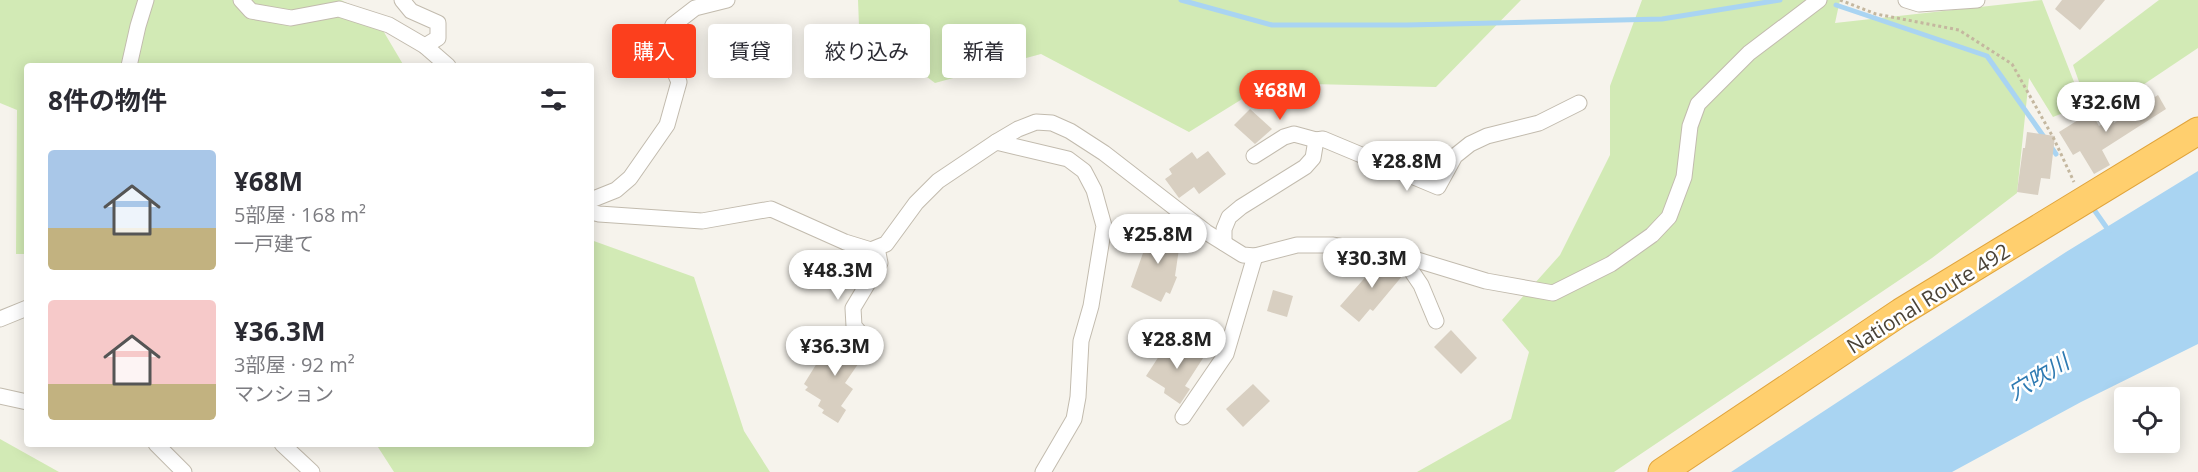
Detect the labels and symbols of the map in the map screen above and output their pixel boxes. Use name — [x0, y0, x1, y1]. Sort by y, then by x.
pin: ¥68M — [1244, 70, 1316, 121]
pin: ¥32.6M — [2057, 82, 2155, 133]
pin: ¥28.8M — [1358, 141, 1456, 192]
pin: ¥25.8M — [1109, 214, 1207, 265]
street label: National Route 492 — [1841, 236, 2015, 360]
pin: ¥30.3M — [1323, 238, 1421, 289]
pin: ¥48.3M — [789, 250, 887, 301]
pin: ¥28.8M — [1128, 319, 1226, 370]
pin: ¥36.3M — [786, 326, 884, 377]
water label: 穴吹川 — [2002, 345, 2076, 406]

